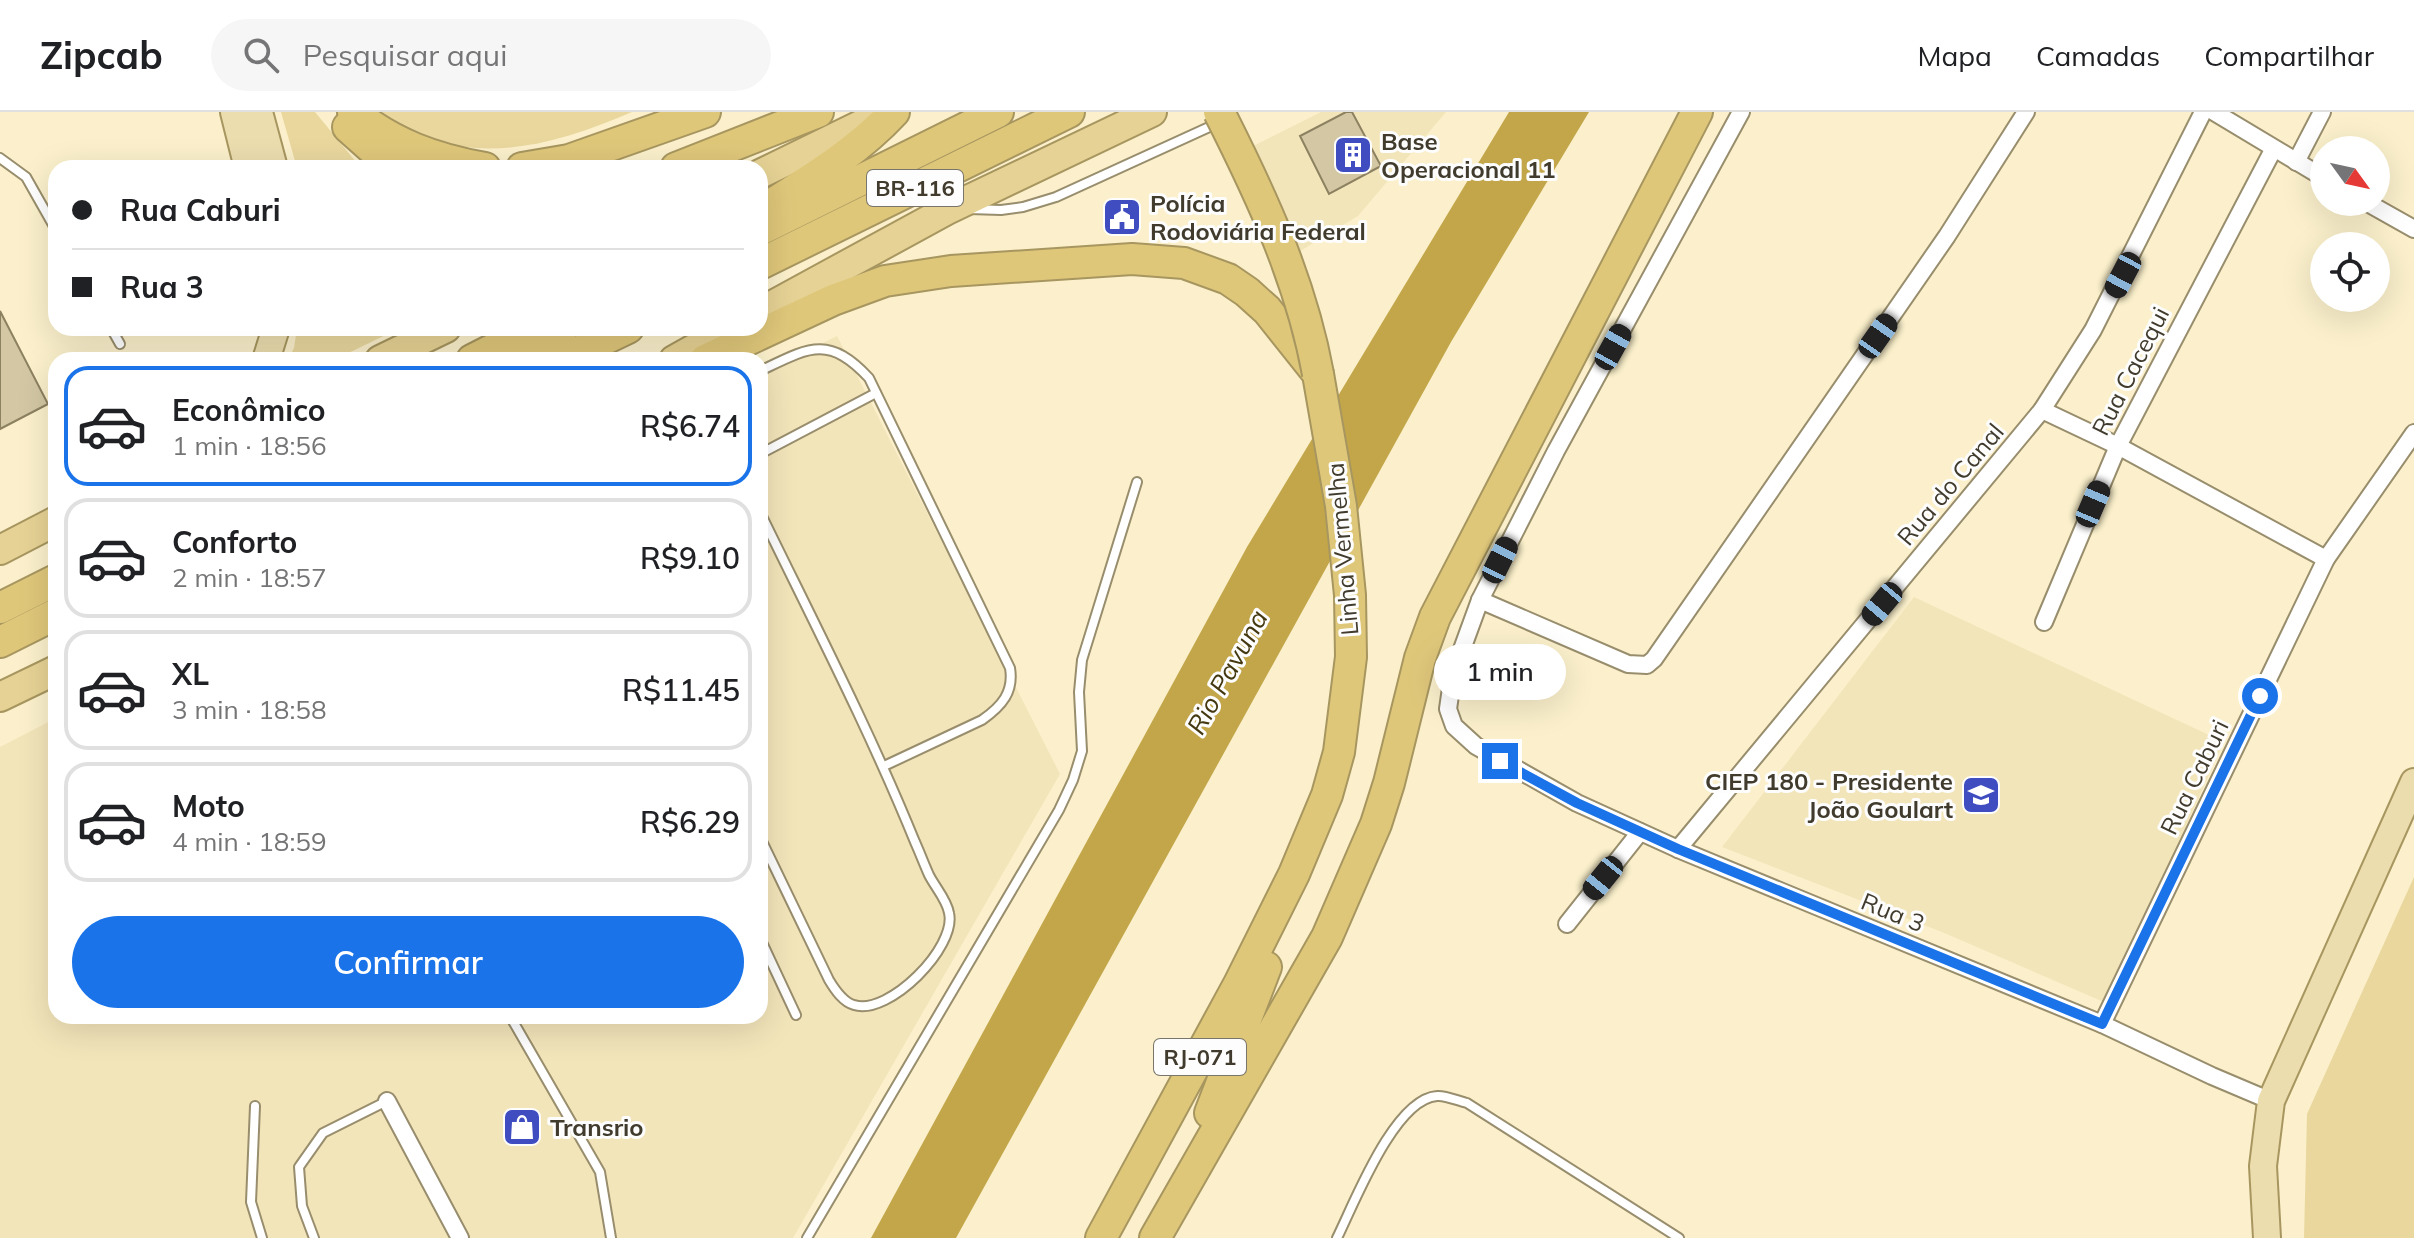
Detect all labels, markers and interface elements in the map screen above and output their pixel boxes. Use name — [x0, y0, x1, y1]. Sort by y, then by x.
search box — [211, 19, 771, 91]
text: Zipcab — [40, 31, 163, 79]
icon: search — [239, 33, 283, 77]
text: Pesquisar aqui — [303, 36, 507, 74]
text: Mapa — [1917, 38, 1992, 73]
text: Camadas — [2036, 38, 2160, 73]
text: Compartilhar — [2204, 38, 2374, 73]
place label: Base Operacional 11 — [1381, 126, 1556, 184]
building icon: Base Operacional 11 — [1332, 134, 1374, 176]
north arrow — [2310, 136, 2390, 216]
map controls — [2310, 136, 2390, 312]
road number: BR-116 — [867, 170, 963, 206]
place label: Polícia Rodoviária Federal — [1150, 188, 1366, 246]
text: Rua Caburi — [120, 191, 280, 229]
public building icon: Polícia Rodoviária Federal — [1101, 196, 1143, 238]
button: locate — [2310, 232, 2390, 312]
car — [2101, 248, 2145, 302]
text: Rua 3 — [120, 268, 204, 306]
street label: Rua Cacequi — [2085, 302, 2175, 440]
car — [1854, 309, 1902, 363]
car — [1591, 320, 1635, 374]
icon: car — [76, 390, 148, 462]
text: Econômico — [172, 391, 326, 429]
text: R$6.74 — [640, 407, 740, 445]
street label: Rua do Canal — [1890, 417, 2010, 551]
text: 1 min · 18:56 — [172, 429, 327, 462]
street label: Linha Vermelha — [1320, 462, 1364, 636]
car — [2073, 477, 2113, 531]
icon: car — [76, 522, 148, 594]
text: Conforto — [172, 523, 297, 561]
car — [1479, 533, 1521, 587]
text: R$9.10 — [640, 539, 740, 577]
text: 2 min · 18:57 — [172, 561, 327, 594]
car — [1857, 578, 1907, 630]
water label: Rio Pavuna — [1179, 604, 1275, 740]
callout: 1 min — [1434, 645, 1566, 701]
icon: car — [76, 654, 148, 726]
text: XL — [172, 655, 209, 693]
text: 1 min — [1466, 655, 1534, 688]
text: R$11.45 — [622, 671, 740, 709]
route start — [2242, 678, 2278, 714]
text: 3 min · 18:58 — [172, 693, 327, 726]
street label: Rua Caburi — [2153, 715, 2235, 839]
route end — [1482, 743, 1518, 779]
place label: CIEP 180 - Presidente João Goulart — [1705, 766, 1953, 824]
school or university icon: CIEP 180 - Presidente João Goulart — [1960, 774, 2002, 816]
icon: car — [76, 786, 148, 858]
text: Moto — [172, 787, 245, 825]
text: R$6.29 — [640, 803, 740, 841]
text: 4 min · 18:59 — [172, 825, 327, 858]
car — [1579, 852, 1627, 904]
street label: Rua 3 — [1857, 886, 1929, 938]
button: Confirmar — [72, 916, 744, 1008]
road number: RJ-071 — [1154, 1039, 1246, 1075]
shop icon: Transrio — [501, 1106, 543, 1148]
place label: Transrio — [550, 1112, 644, 1142]

